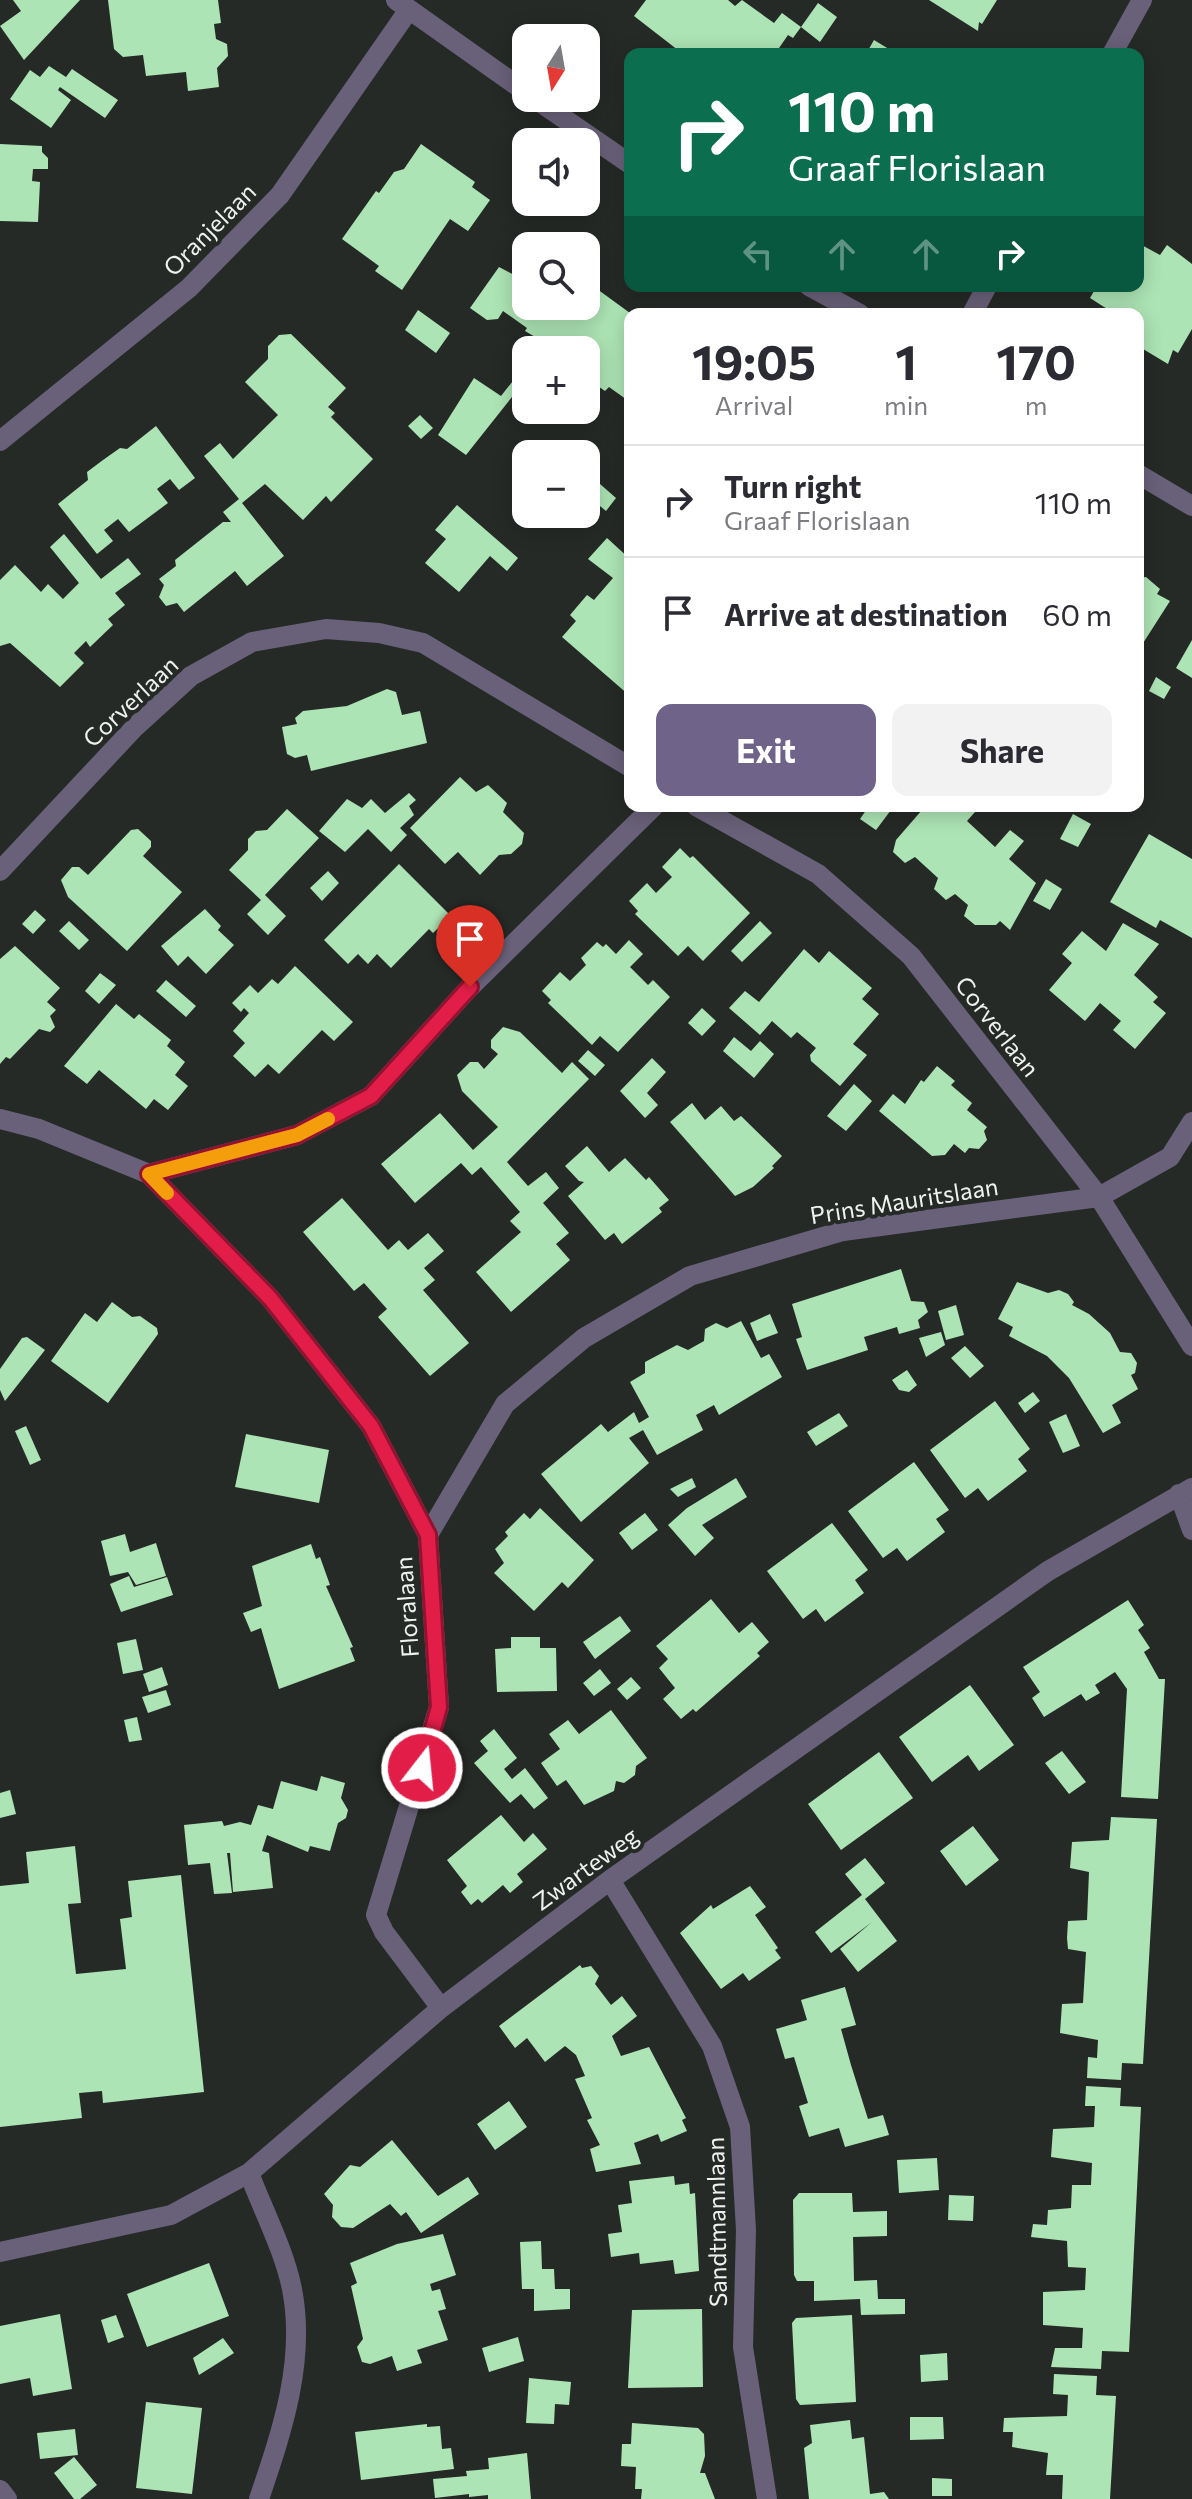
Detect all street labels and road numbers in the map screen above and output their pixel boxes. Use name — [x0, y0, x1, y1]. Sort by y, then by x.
street label: Oranjelaan — [157, 177, 261, 281]
street label: Corverlaan — [76, 650, 184, 752]
street label: Corverlaan — [950, 970, 1046, 1082]
street label: Prins Mauritslaan — [808, 1171, 1000, 1229]
street label: Floralaan — [388, 1556, 424, 1658]
street label: Zwarteweg — [527, 1820, 643, 1916]
street label: Sandtmannlaan — [700, 2137, 732, 2307]

